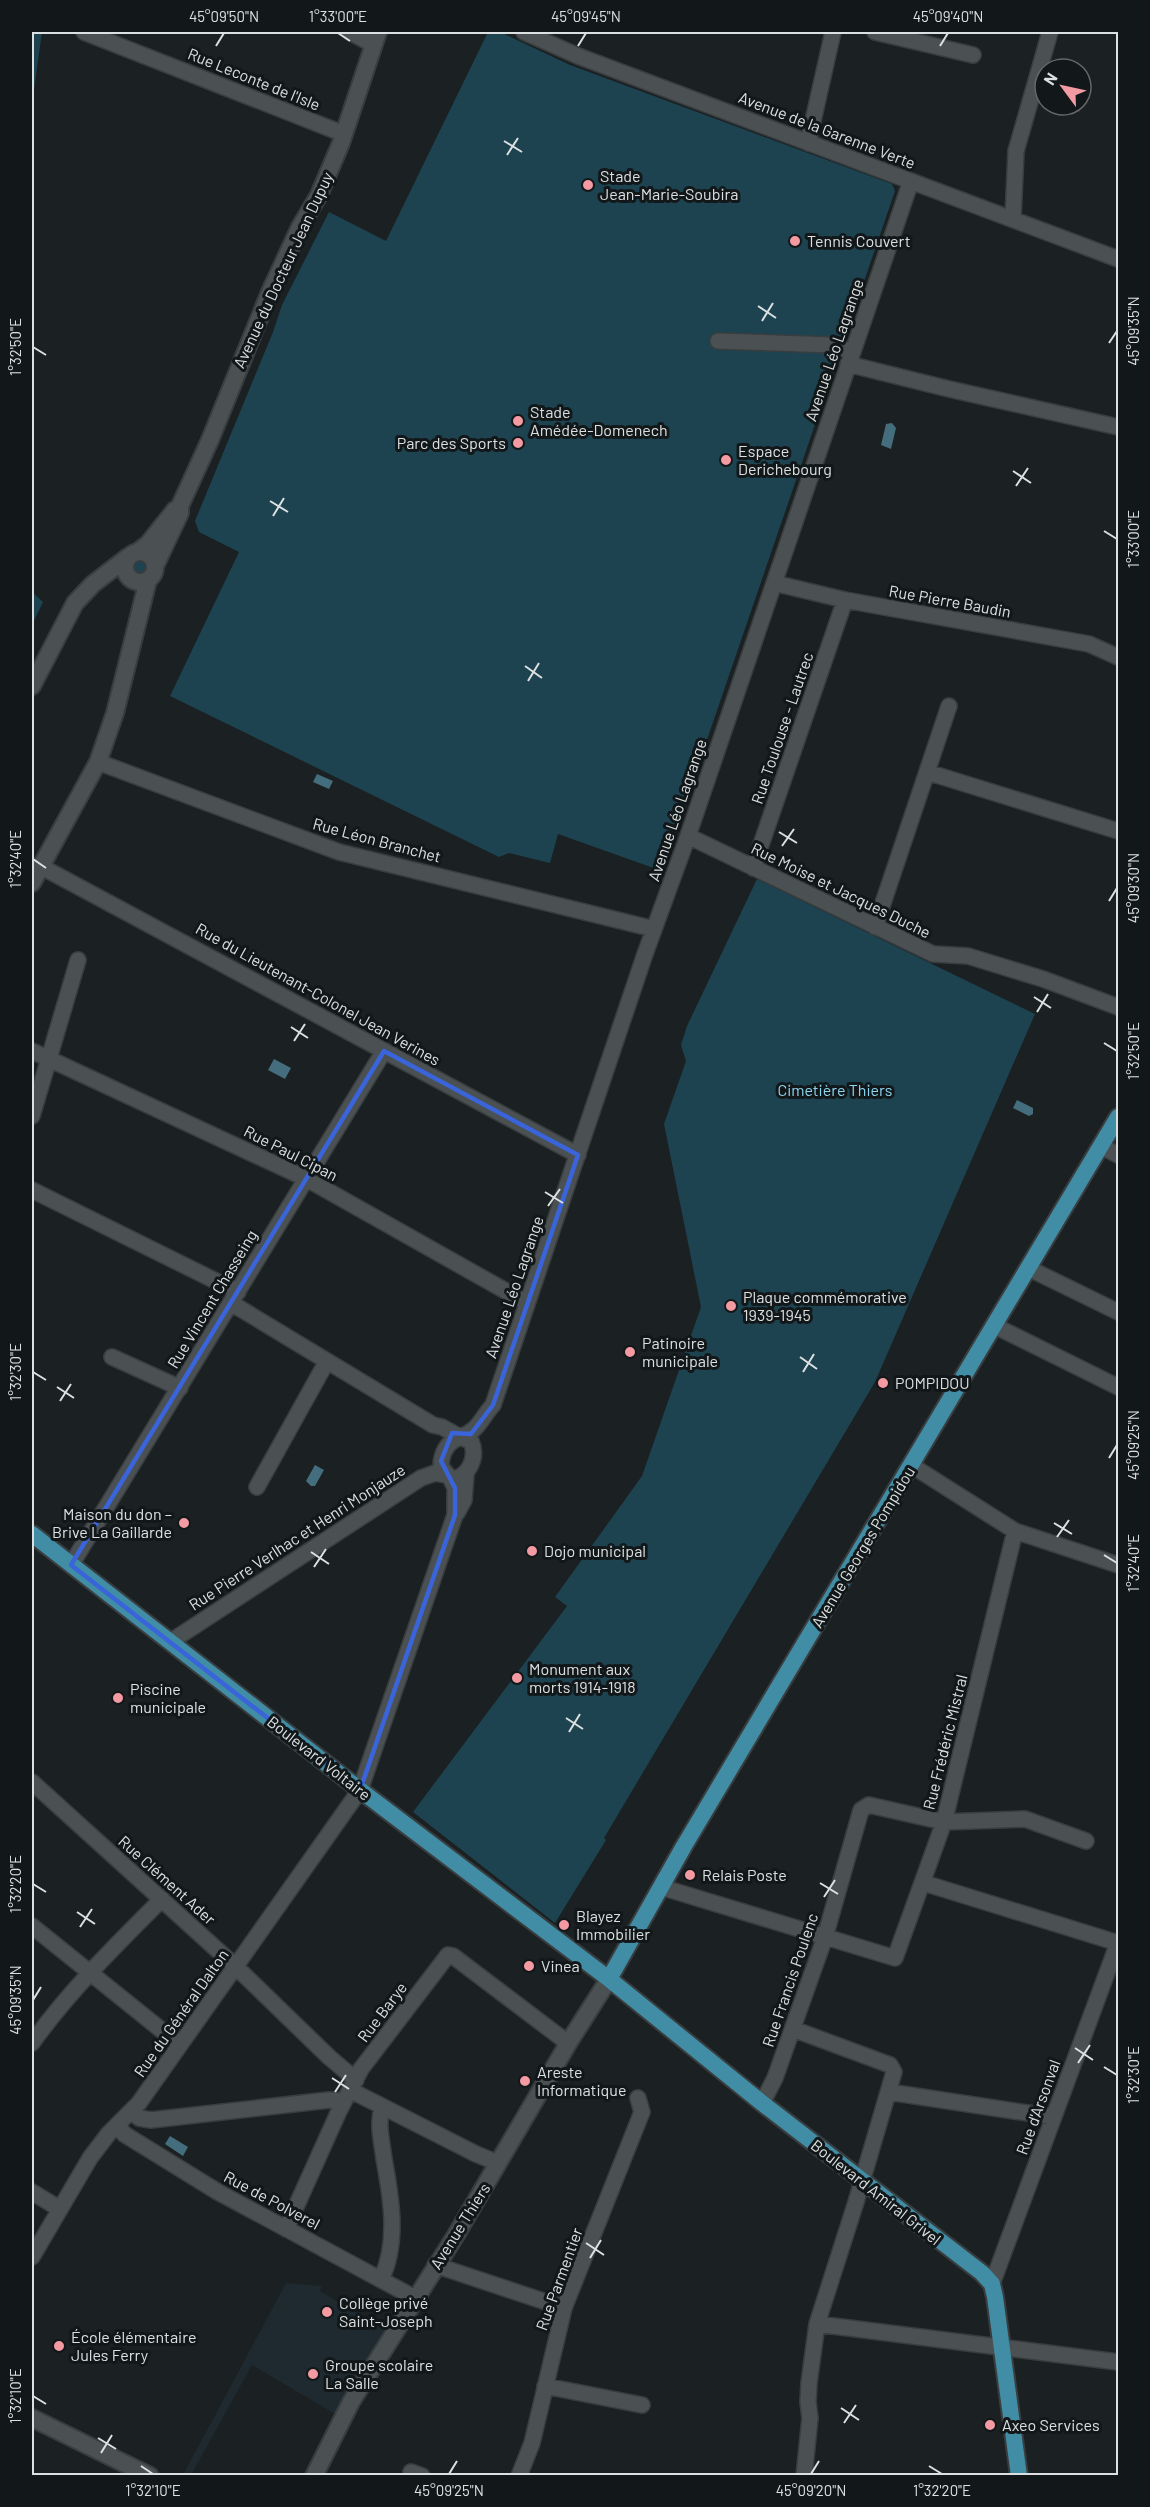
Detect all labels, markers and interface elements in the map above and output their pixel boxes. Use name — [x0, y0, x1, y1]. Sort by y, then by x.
text: 45°09'50"N — [189, 7, 259, 25]
text: 1°33'00"E — [309, 7, 367, 25]
text: 45°09'45"N — [551, 7, 621, 25]
text: 45°09'40"N — [913, 7, 983, 25]
street label: Rue Leconte de l'Isle — [185, 43, 323, 114]
north arrow — [1033, 57, 1093, 117]
text: N — [1039, 69, 1061, 88]
street label: Avenue de la Garenne Verte — [736, 87, 918, 172]
place label: Stade Jean-Marie-Soubira — [600, 166, 738, 203]
street label: Avenue du Docteur Jean Dupuy — [229, 168, 337, 371]
marker: Stade Jean-Marie-Soubira — [581, 178, 595, 192]
place label: Tennis Couvert — [807, 231, 910, 250]
marker: Tennis Couvert — [788, 234, 802, 248]
street label: Avenue Léo Lagrange — [800, 276, 867, 423]
text: 45°09'35"N — [1124, 296, 1142, 366]
text: 1°32'50"E — [6, 318, 24, 376]
place label: Stade Amédée-Domenech — [530, 402, 668, 439]
marker: Stade Amédée-Domenech — [511, 414, 525, 428]
place label: Parc des Sports — [397, 433, 506, 452]
marker: Parc des Sports — [511, 436, 525, 450]
place label: Espace Derichebourg — [738, 441, 832, 478]
marker: Espace Derichebourg — [719, 453, 733, 467]
text: 1°33'00"E — [1124, 510, 1142, 568]
street label: Rue Pierre Baudin — [888, 580, 1013, 621]
street label: Rue Toulouse - Lautrec — [747, 649, 816, 806]
street label: Avenue Léo Lagrange — [643, 736, 710, 883]
street label: Rue Léon Branchet — [311, 813, 443, 866]
text: 1°32'40"E — [6, 830, 24, 888]
street label: Rue Moise et Jacques Duche — [748, 838, 934, 941]
text: 45°09'30"N — [1124, 853, 1142, 923]
street label: Rue du Lieutenant-Colonel Jean Verines — [193, 918, 444, 1069]
text: 1°32'50"E — [1124, 1022, 1142, 1080]
park label: Cimetière Thiers — [777, 1080, 893, 1099]
street label: Rue Paul Cipan — [241, 1121, 341, 1184]
street label: Avenue Léo Lagrange — [480, 1213, 547, 1360]
street label: Rue Vincent Chasseing — [163, 1226, 260, 1371]
place label: Plaque commémorative 1939-1945 — [743, 1287, 907, 1324]
marker: Plaque commémorative 1939-1945 — [724, 1299, 738, 1313]
place label: Patinoire municipale — [642, 1333, 718, 1370]
text: 1°32'30"E — [6, 1343, 24, 1401]
marker: Patinoire municipale — [623, 1345, 637, 1359]
place label: POMPIDOU — [895, 1373, 970, 1392]
marker: POMPIDOU — [876, 1376, 890, 1390]
text: 45°09'25"N — [1124, 1410, 1142, 1480]
street label: Rue Pierre Verlhac et Henri Monjauze — [185, 1460, 408, 1614]
street label: Avenue Georges Pompidou — [807, 1463, 918, 1631]
place label: Maison du don – Brive La Gaillarde — [52, 1504, 172, 1541]
marker: Maison du don – Brive La Gaillarde — [177, 1516, 191, 1530]
text: 1°32'40"E — [1124, 1534, 1142, 1592]
place label: Dojo municipal — [544, 1541, 646, 1560]
marker: Dojo municipal — [525, 1544, 539, 1558]
place label: Monument aux morts 1914-1918 — [529, 1659, 636, 1696]
marker: Monument aux morts 1914-1918 — [510, 1671, 524, 1685]
street label: Rue Frédéric Mistral — [919, 1672, 971, 1811]
place label: Piscine municipale — [130, 1679, 206, 1716]
marker: Piscine municipale — [111, 1691, 125, 1705]
street label: Boulevard Voltaire — [264, 1711, 375, 1804]
street label: Rue Clément Ader — [115, 1831, 220, 1928]
text: 1°32'20"E — [6, 1855, 24, 1913]
place label: Relais Poste — [702, 1865, 787, 1884]
marker: Relais Poste — [683, 1868, 697, 1882]
place label: Blayez Immobilier — [576, 1906, 650, 1943]
street label: Rue Francis Poulenc — [758, 1910, 821, 2049]
marker: Blayez Immobilier — [557, 1918, 571, 1932]
street label: Rue du Général Dalton — [129, 1945, 232, 2080]
place label: Vinea — [541, 1956, 580, 1975]
marker: Vinea — [522, 1959, 536, 1973]
text: 45°09'35"N — [6, 1965, 24, 2035]
street label: Rue Barye — [353, 1978, 410, 2045]
text: 1°32'30"E — [1124, 2046, 1142, 2104]
street label: Rue d'Arsonval — [1012, 2057, 1063, 2157]
place label: Areste Informatique — [537, 2062, 626, 2099]
marker: Areste Informatique — [518, 2074, 532, 2088]
street label: Boulevard Amiral Grivel — [808, 2135, 945, 2248]
street label: Rue de Polverel — [221, 2166, 323, 2233]
street label: Avenue Thiers — [426, 2179, 494, 2272]
street label: Rue Parmentier — [531, 2225, 586, 2333]
place label: Collège privé Saint-Joseph — [339, 2293, 433, 2330]
marker: Collège privé Saint-Joseph — [320, 2305, 334, 2319]
place label: École élémentaire Jules Ferry — [71, 2327, 196, 2364]
marker: École élémentaire Jules Ferry — [52, 2339, 66, 2353]
place label: Groupe scolaire La Salle — [325, 2355, 433, 2392]
marker: Groupe scolaire La Salle — [306, 2367, 320, 2381]
text: 1°32'10"E — [6, 2368, 24, 2424]
place label: Axeo Services — [1002, 2415, 1100, 2434]
marker: Axeo Services — [983, 2418, 997, 2432]
text: 1°32'10"E — [125, 2481, 181, 2499]
text: 45°09'25"N — [414, 2481, 484, 2499]
text: 45°09'20"N — [776, 2481, 846, 2499]
text: 1°32'20"E — [913, 2481, 971, 2499]

